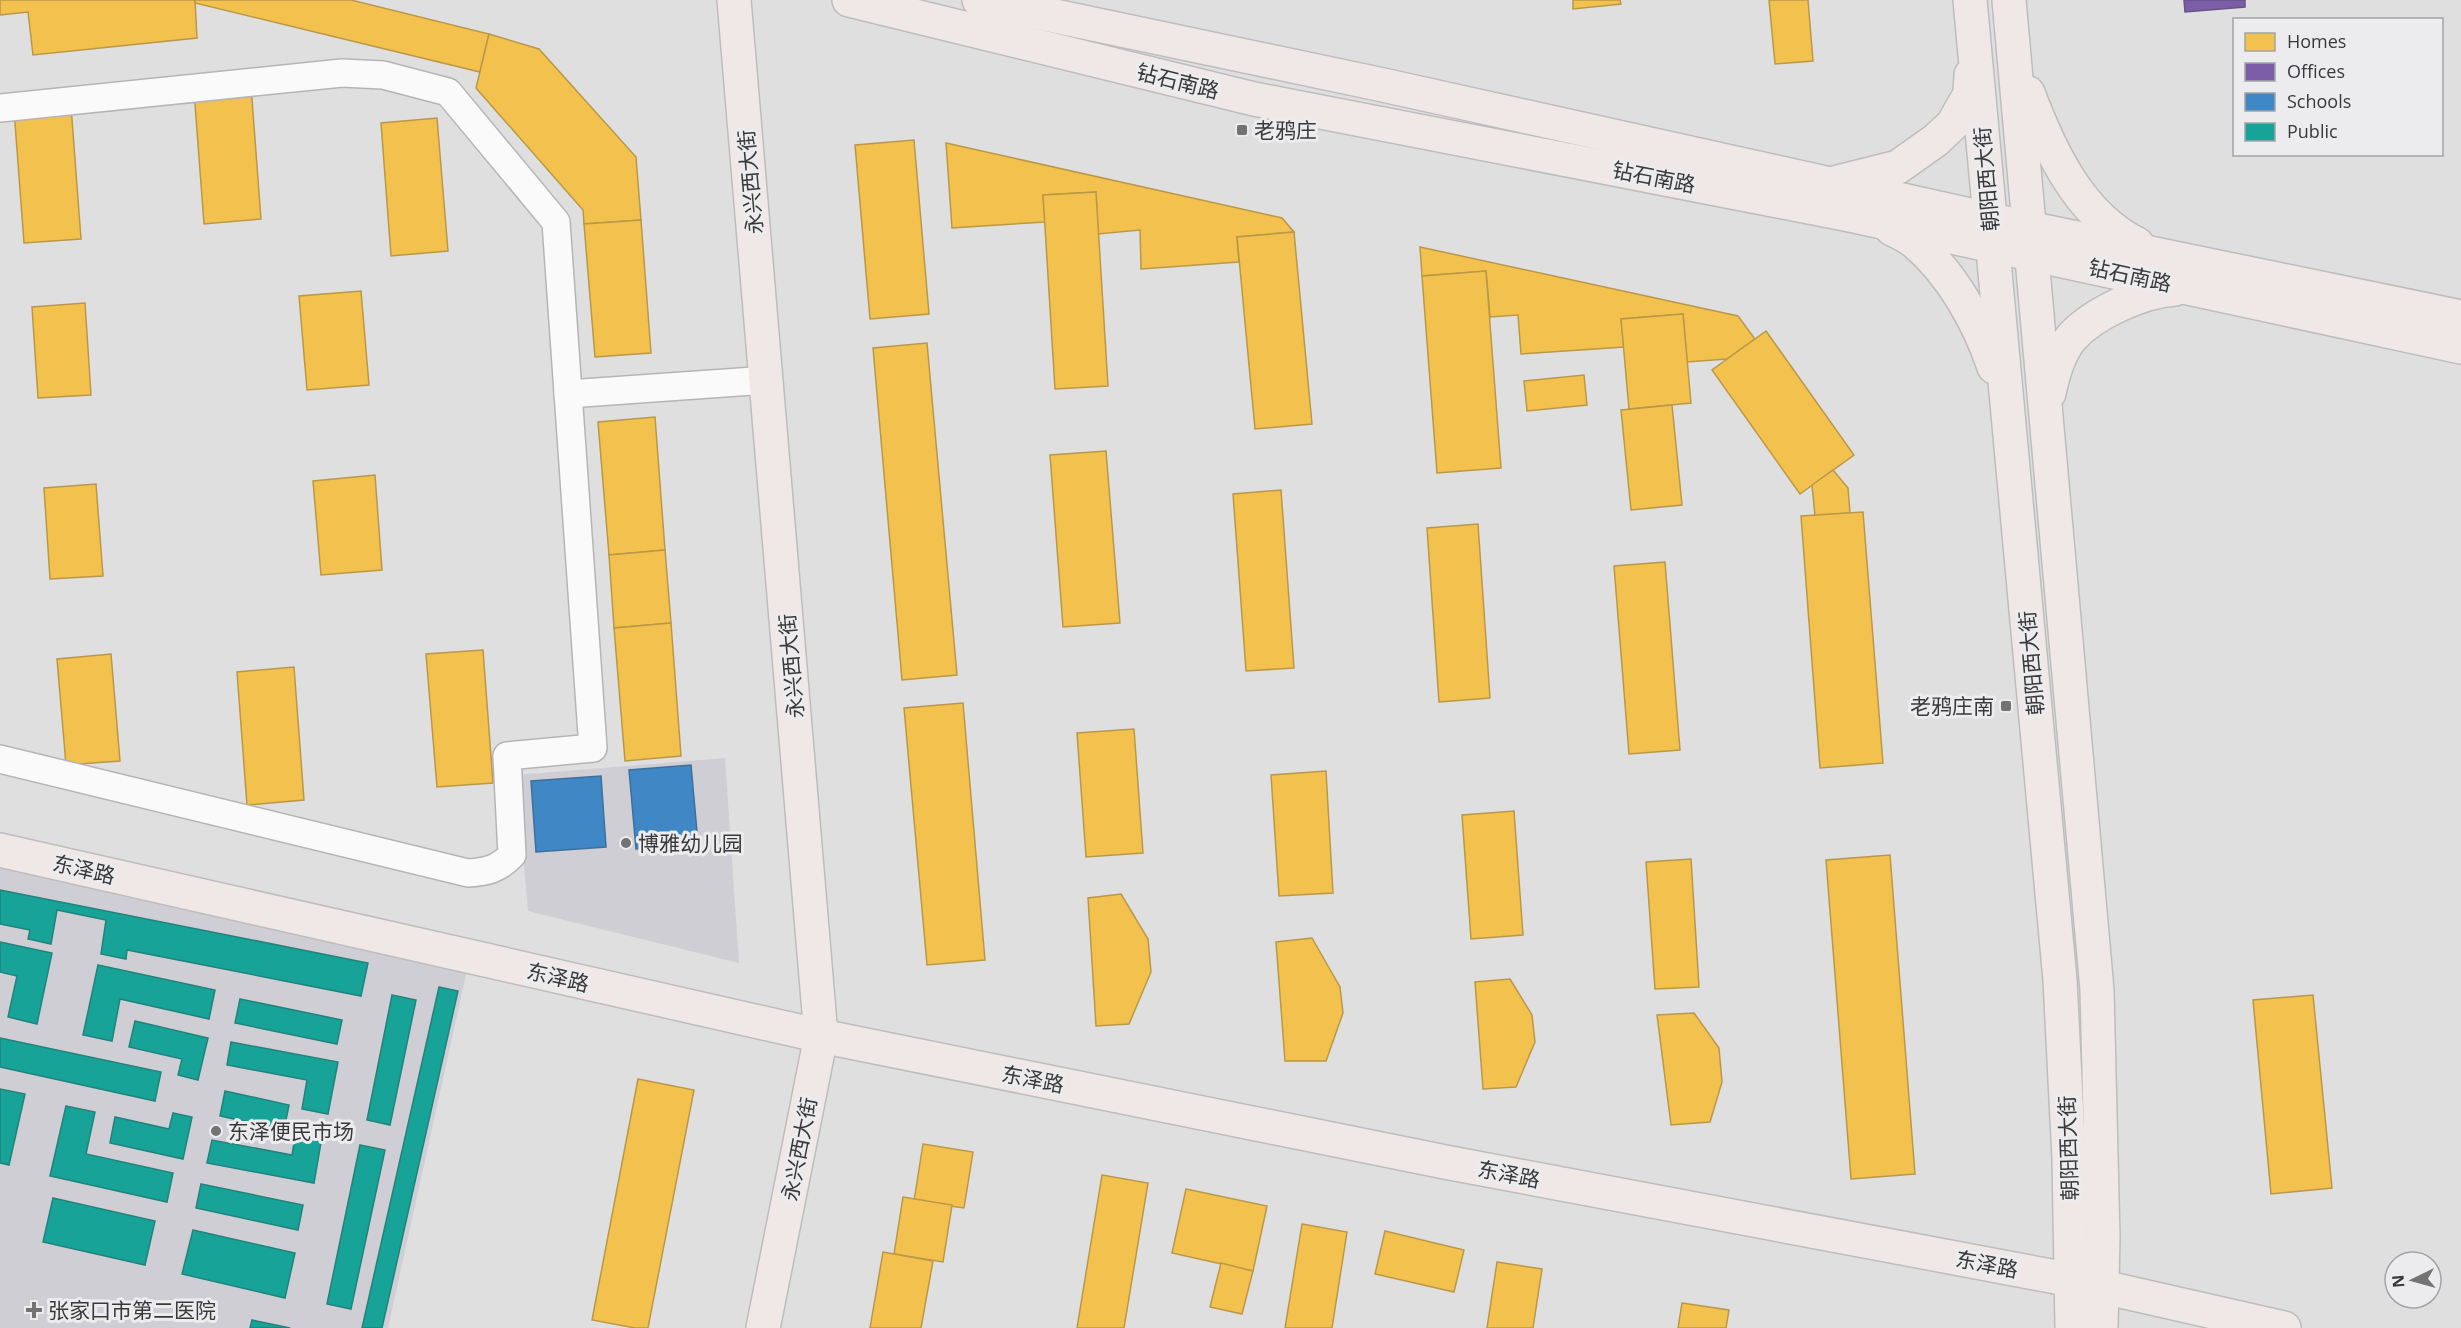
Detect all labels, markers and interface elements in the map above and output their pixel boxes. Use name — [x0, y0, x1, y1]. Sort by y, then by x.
legend — [2233, 18, 2443, 156]
text: Homes — [2287, 29, 2346, 53]
street label: 钻石南路 — [1134, 57, 1222, 105]
text: Offices — [2287, 59, 2345, 83]
text: Schools — [2287, 89, 2351, 113]
place label: 老鸦庄 — [1254, 116, 1317, 144]
text: Public — [2287, 119, 2338, 143]
marker: 老鸦庄 — [1235, 123, 1249, 137]
street label: 朝阳西大街 — [1967, 125, 2005, 233]
street label: 永兴西大街 — [731, 128, 769, 236]
street label: 钻石南路 — [1610, 155, 1698, 199]
street label: 钻石南路 — [2086, 253, 2174, 297]
street label: 朝阳西大街 — [2012, 609, 2050, 717]
street label: 永兴西大街 — [772, 612, 810, 720]
place label: 老鸦庄南 — [1910, 692, 1994, 720]
marker: 老鸦庄南 — [1999, 699, 2013, 713]
place label: 博雅幼儿园 — [638, 829, 743, 857]
marker: 博雅幼儿园 — [619, 836, 633, 850]
street label: 东泽路 — [50, 848, 118, 890]
street label: 东泽路 — [524, 956, 592, 998]
street label: 东泽路 — [999, 1059, 1067, 1099]
street label: 永兴西大街 — [775, 1095, 823, 1203]
street label: 朝阳西大街 — [2052, 1095, 2084, 1201]
place label: 东泽便民市场 — [228, 1117, 354, 1145]
marker: 东泽便民市场 — [209, 1124, 223, 1138]
street label: 东泽路 — [1475, 1154, 1543, 1194]
street label: 东泽路 — [1953, 1244, 2021, 1284]
north arrow — [2383, 1250, 2443, 1310]
text: N — [2387, 1274, 2410, 1289]
place label: 张家口市第二医院 — [48, 1296, 216, 1324]
marker: 张家口市第二医院 — [25, 1301, 43, 1319]

